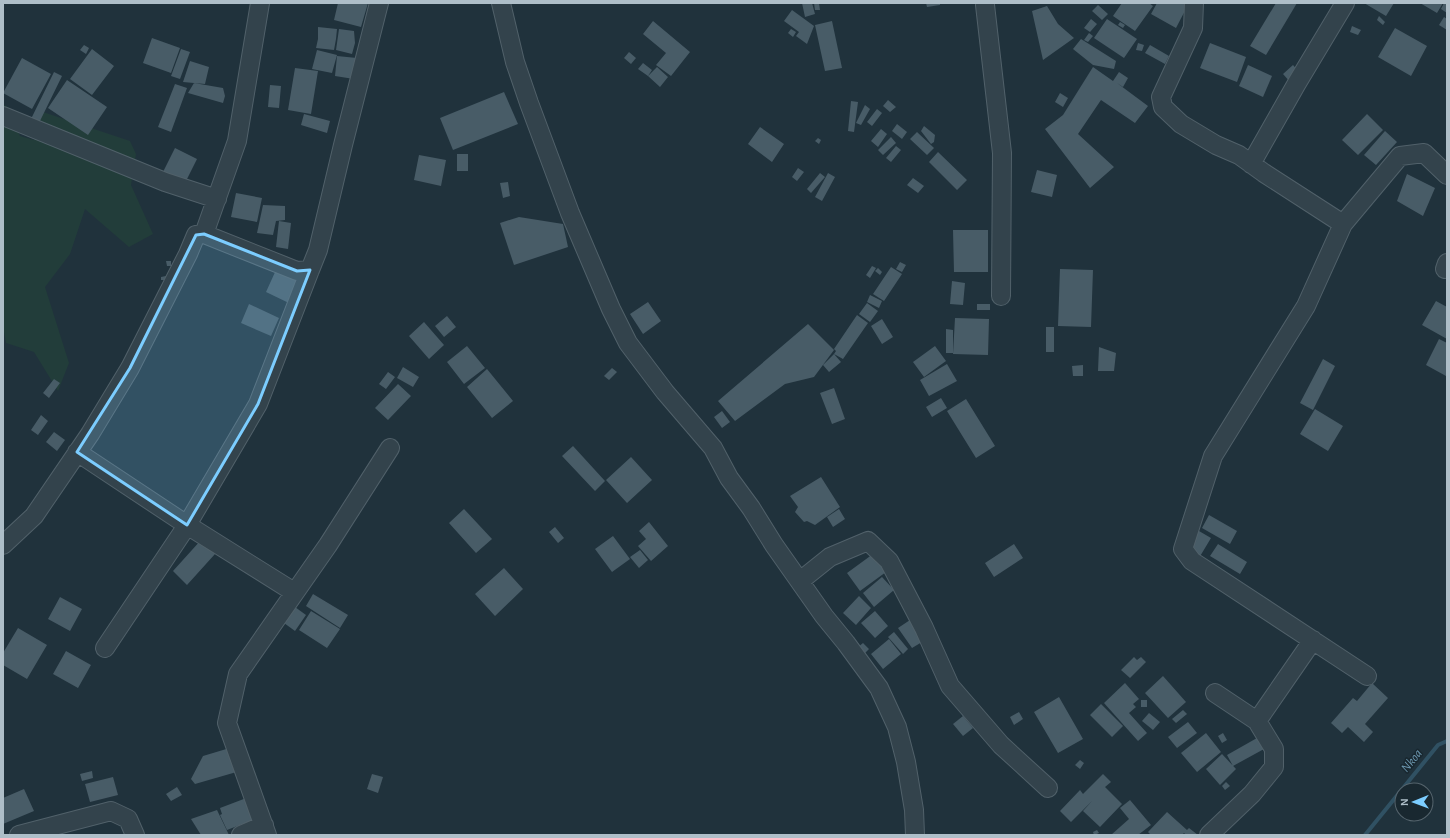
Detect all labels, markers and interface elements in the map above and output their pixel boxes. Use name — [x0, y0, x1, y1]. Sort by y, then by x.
water label: Nkoa — [1399, 747, 1425, 775]
north arrow — [1394, 782, 1434, 822]
text: N — [1399, 798, 1410, 806]

